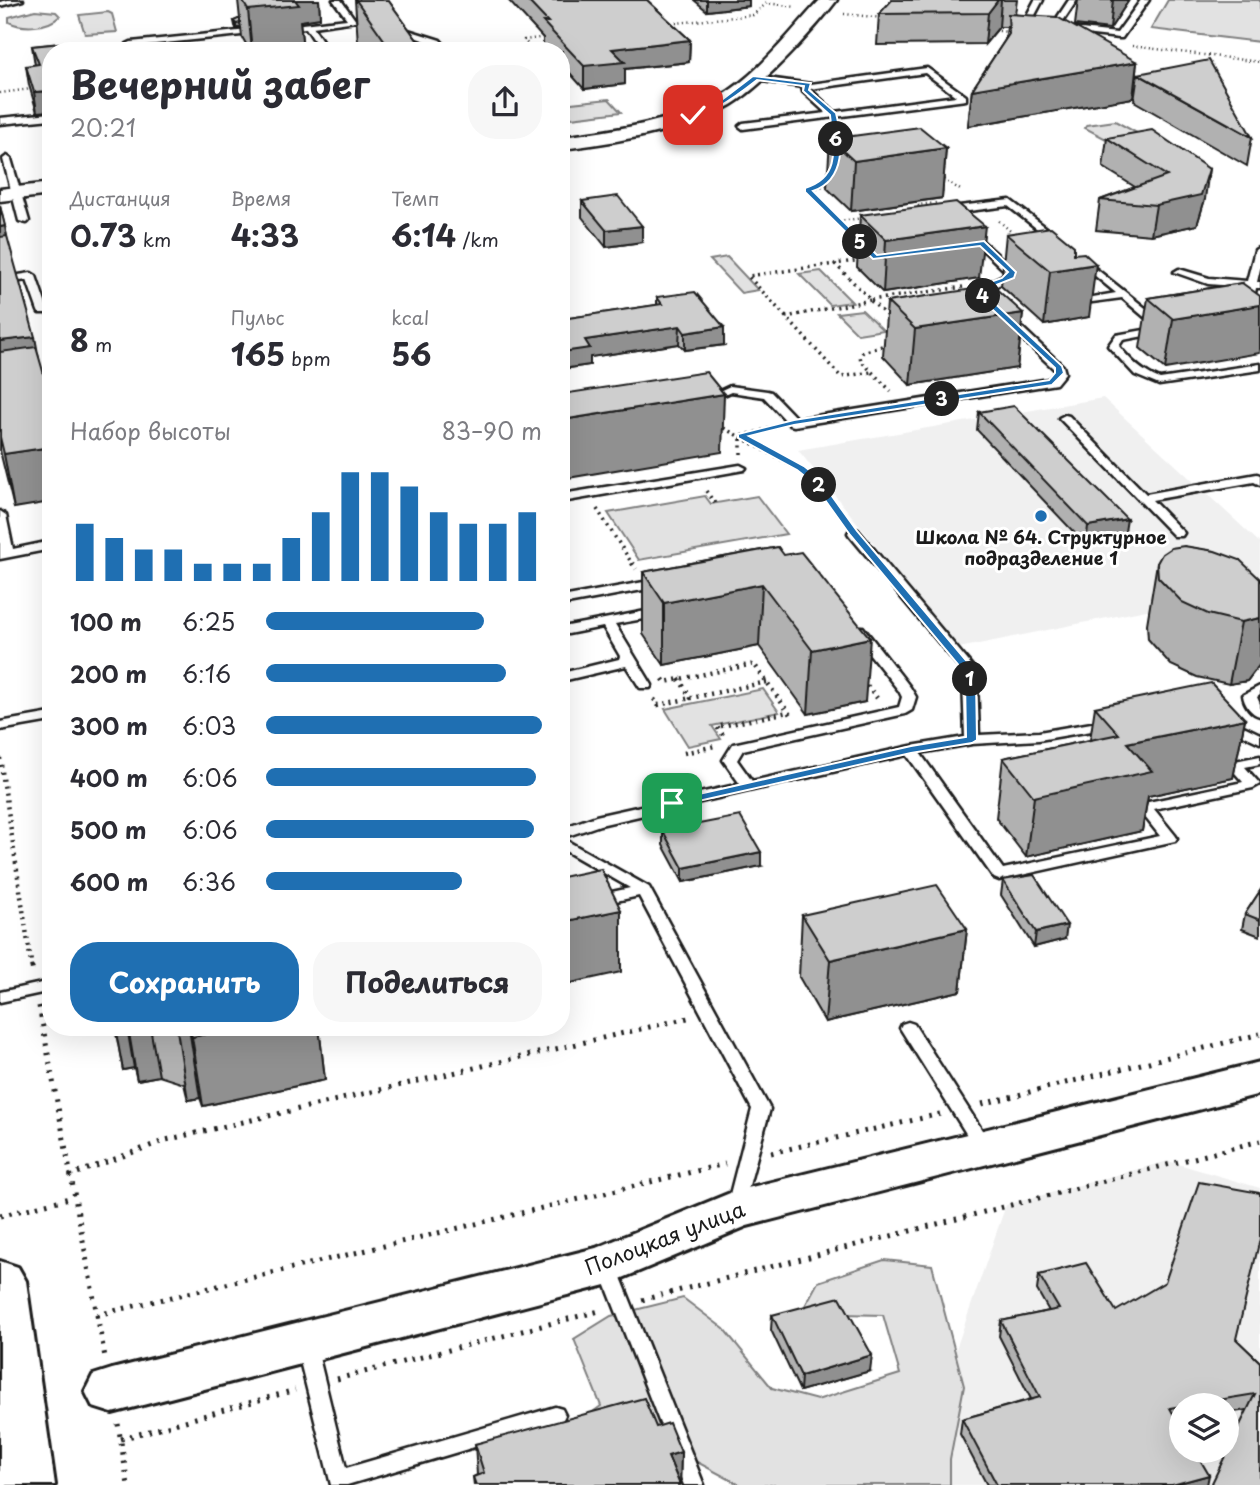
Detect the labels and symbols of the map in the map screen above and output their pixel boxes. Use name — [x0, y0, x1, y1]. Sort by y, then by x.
pin — [663, 85, 723, 145]
pin: 6 — [818, 122, 854, 156]
pin: 5 — [842, 224, 878, 260]
pin: 4 — [965, 278, 1000, 314]
pin: 3 — [925, 382, 960, 416]
pin: 2 — [802, 468, 836, 503]
marker: Школа № 64. Структурное подразделение 1 — [1033, 508, 1049, 524]
place label: Школа № 64. Структурное подразделение 1 — [915, 523, 1167, 571]
pin: 1 — [953, 662, 988, 696]
pin — [642, 773, 702, 833]
street label: Полоцкая улица — [580, 1192, 750, 1282]

